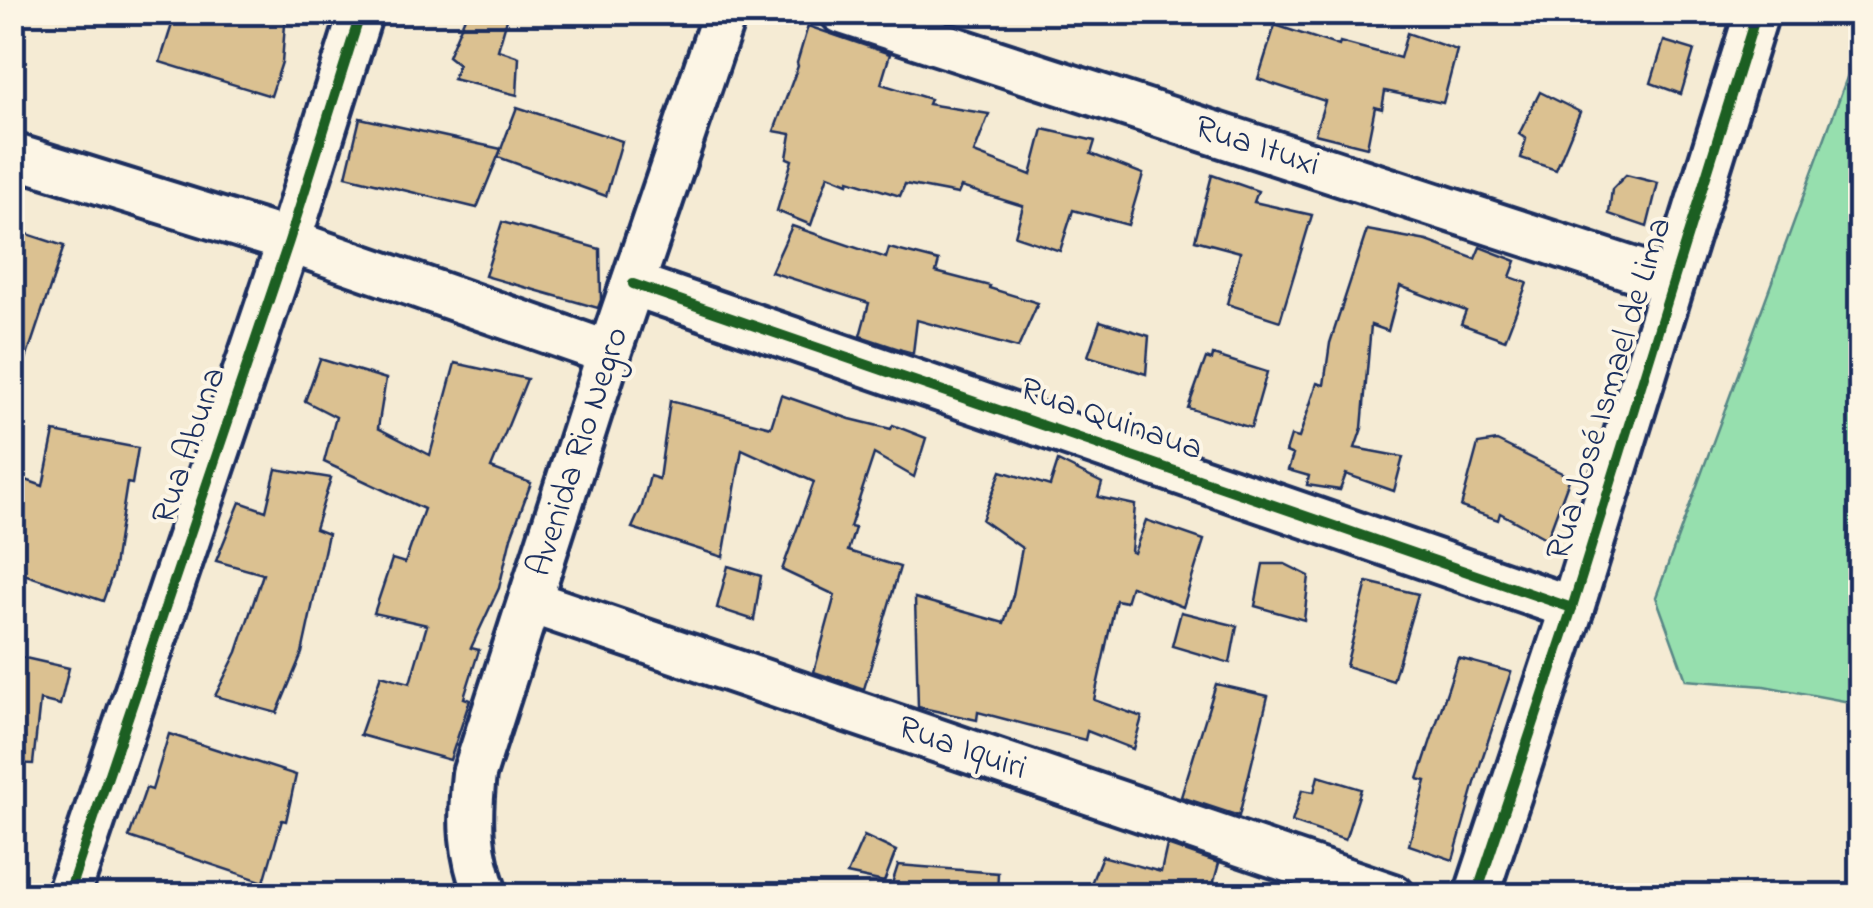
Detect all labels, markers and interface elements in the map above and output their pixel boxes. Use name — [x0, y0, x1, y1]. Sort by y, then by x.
street label: Rua Ituxi — [1188, 103, 1326, 191]
street label: Rua José Ismael de Lima — [1534, 211, 1686, 567]
street label: Avenida Rio Negro — [515, 321, 643, 583]
street label: Rua Abuna — [139, 361, 241, 531]
street label: Rua Quinaua — [1013, 365, 1209, 475]
street label: Rua Iquiri — [891, 703, 1033, 795]

